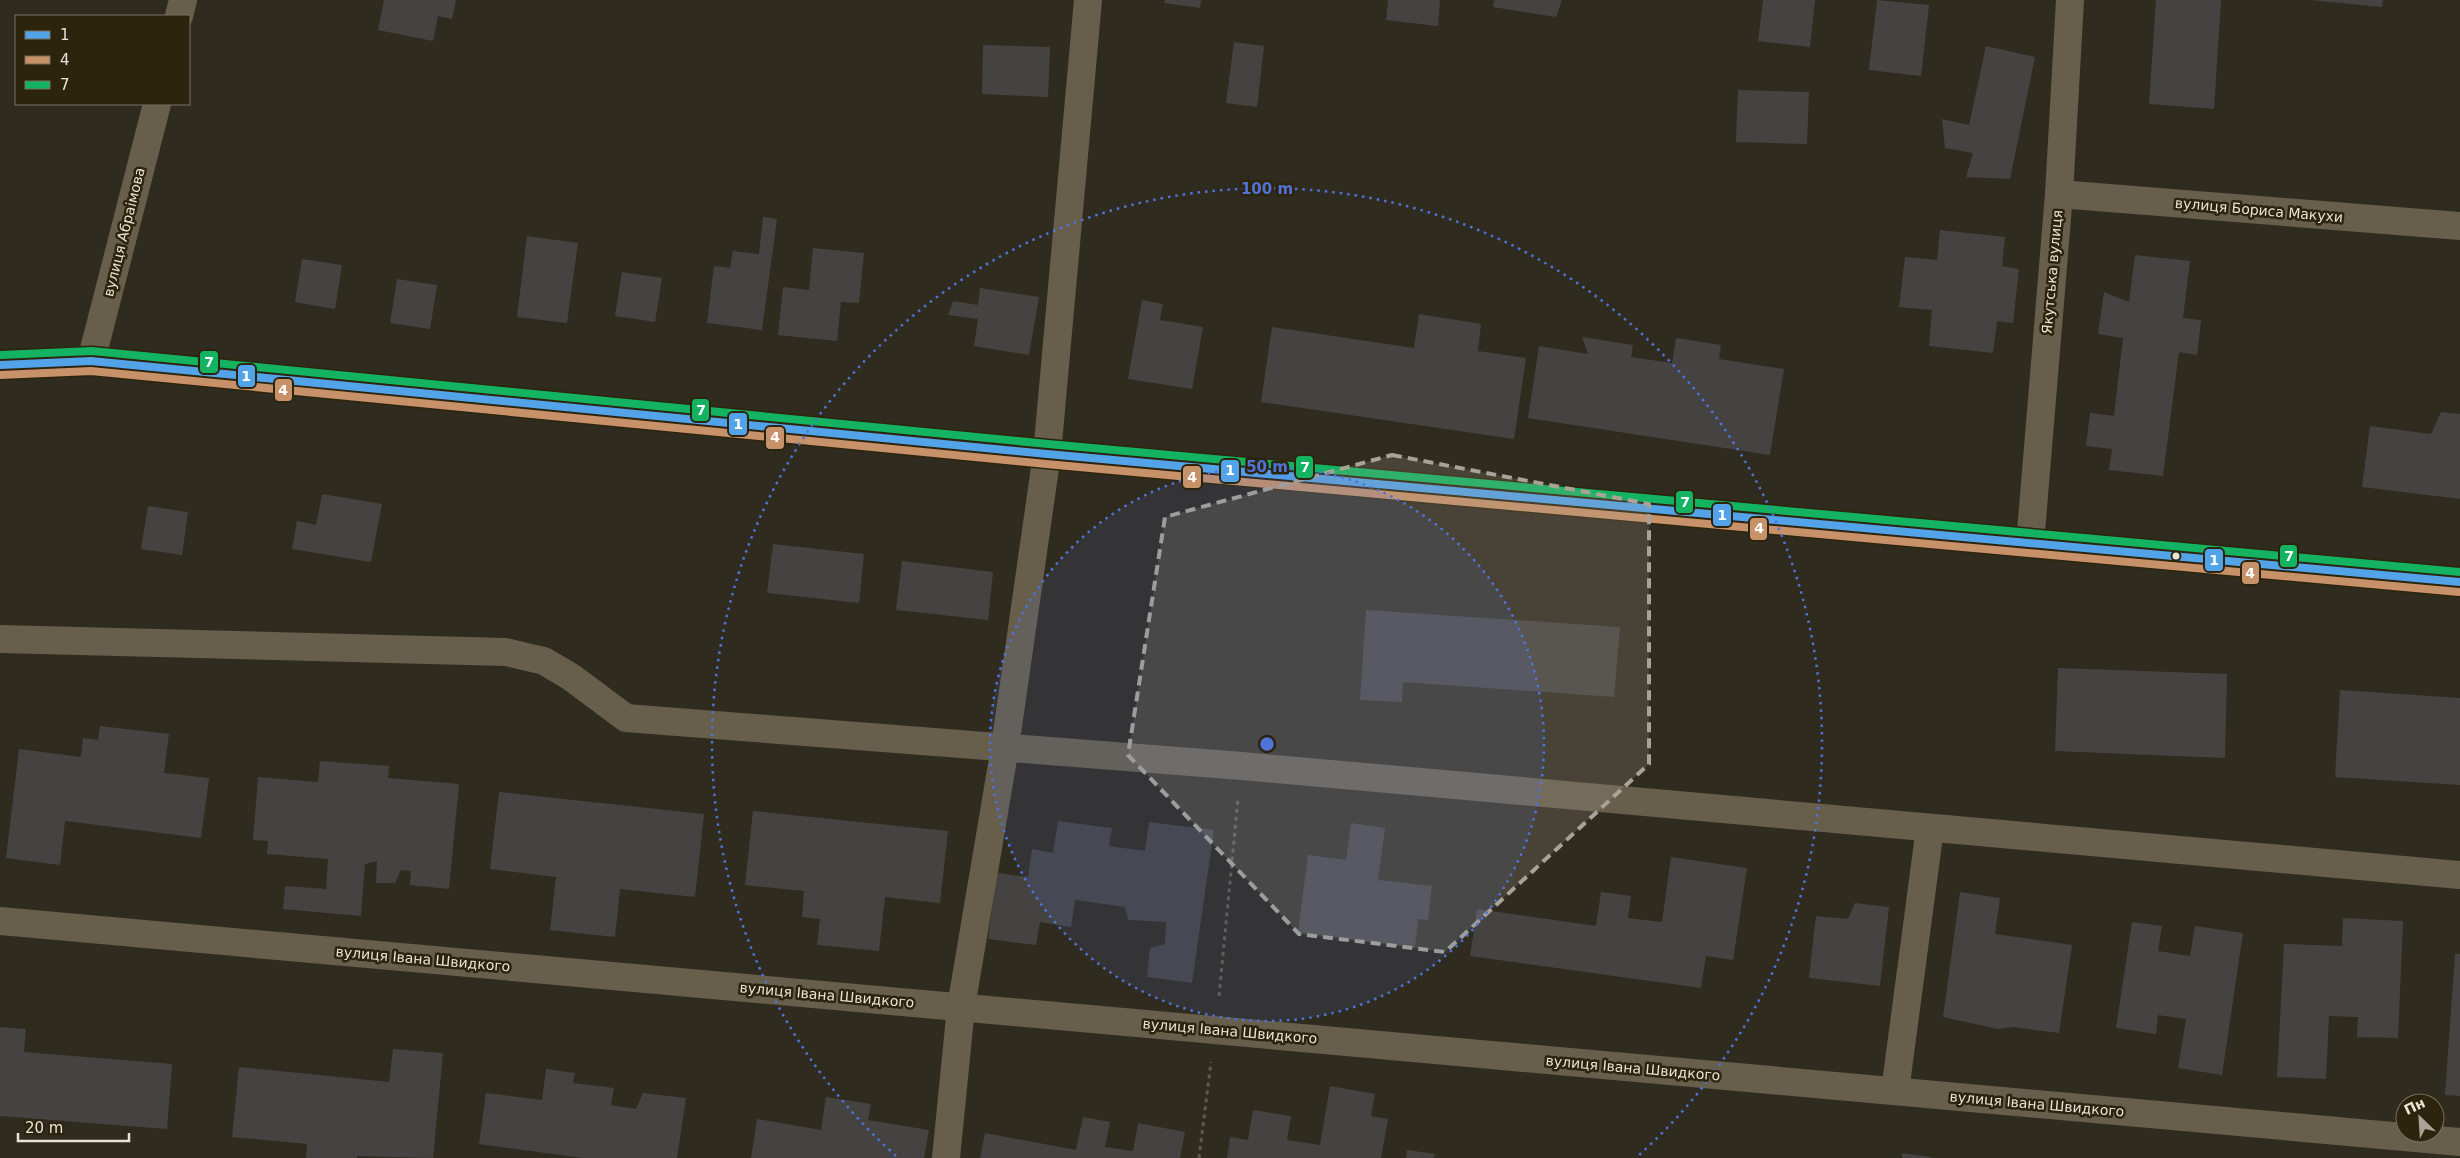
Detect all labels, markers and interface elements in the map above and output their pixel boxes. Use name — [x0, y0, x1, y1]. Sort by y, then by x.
legend — [15, 15, 190, 105]
text: 1 — [60, 26, 70, 44]
text: 4 — [60, 51, 70, 69]
text: 7 — [60, 76, 70, 94]
street label: вулиця Абраімова — [100, 166, 148, 298]
text: 100 m — [1241, 180, 1293, 198]
street label: вулиця Бориса Макухи — [2174, 195, 2344, 225]
street label: Якутська вулиця — [2039, 209, 2065, 335]
line badge: 7 — [199, 350, 219, 374]
text: 7 — [204, 354, 214, 370]
line badge: 1 — [237, 364, 256, 388]
text: 1 — [241, 368, 251, 384]
line badge: 4 — [274, 378, 293, 402]
text: 4 — [278, 382, 288, 398]
line badge: 7 — [691, 398, 710, 422]
text: 7 — [696, 402, 706, 418]
line badge: 1 — [728, 412, 748, 436]
text: 1 — [733, 416, 743, 432]
line badge: 4 — [765, 426, 785, 450]
text: 4 — [770, 429, 780, 445]
line badge: 7 — [1295, 455, 1314, 479]
text: 50 m — [1246, 458, 1288, 476]
line badge: 1 — [1220, 459, 1240, 483]
text: 7 — [1300, 459, 1310, 475]
text: 1 — [1225, 462, 1235, 478]
line badge: 4 — [1182, 465, 1202, 489]
text: 4 — [1187, 469, 1197, 485]
line badge: 7 — [1675, 490, 1694, 514]
text: 7 — [1680, 494, 1690, 510]
line badge: 1 — [1712, 503, 1732, 527]
text: 1 — [1717, 507, 1727, 523]
line badge: 4 — [1749, 517, 1768, 541]
text: 4 — [1754, 520, 1764, 536]
line badge: 7 — [2279, 544, 2298, 568]
line badge: 1 — [2204, 548, 2224, 572]
text: 7 — [2284, 548, 2294, 564]
unlabelled marker — [2171, 551, 2181, 561]
text: 1 — [2209, 552, 2219, 568]
line badge: 4 — [2241, 561, 2260, 585]
text: 4 — [2245, 565, 2255, 581]
centre of rings — [1258, 735, 1276, 753]
street label: вулиця Івана Швидкого — [335, 943, 511, 975]
street label: вулиця Івана Швидкого — [739, 979, 915, 1011]
street label: вулиця Івана Швидкого — [1142, 1015, 1318, 1047]
street label: вулиця Івана Швидкого — [1545, 1052, 1721, 1084]
street label: вулиця Івана Швидкого — [1949, 1088, 2125, 1120]
north arrow — [2395, 1093, 2445, 1143]
text: Пн — [2401, 1094, 2428, 1118]
scale bar — [18, 1110, 129, 1142]
text: 20 m — [25, 1119, 63, 1137]

